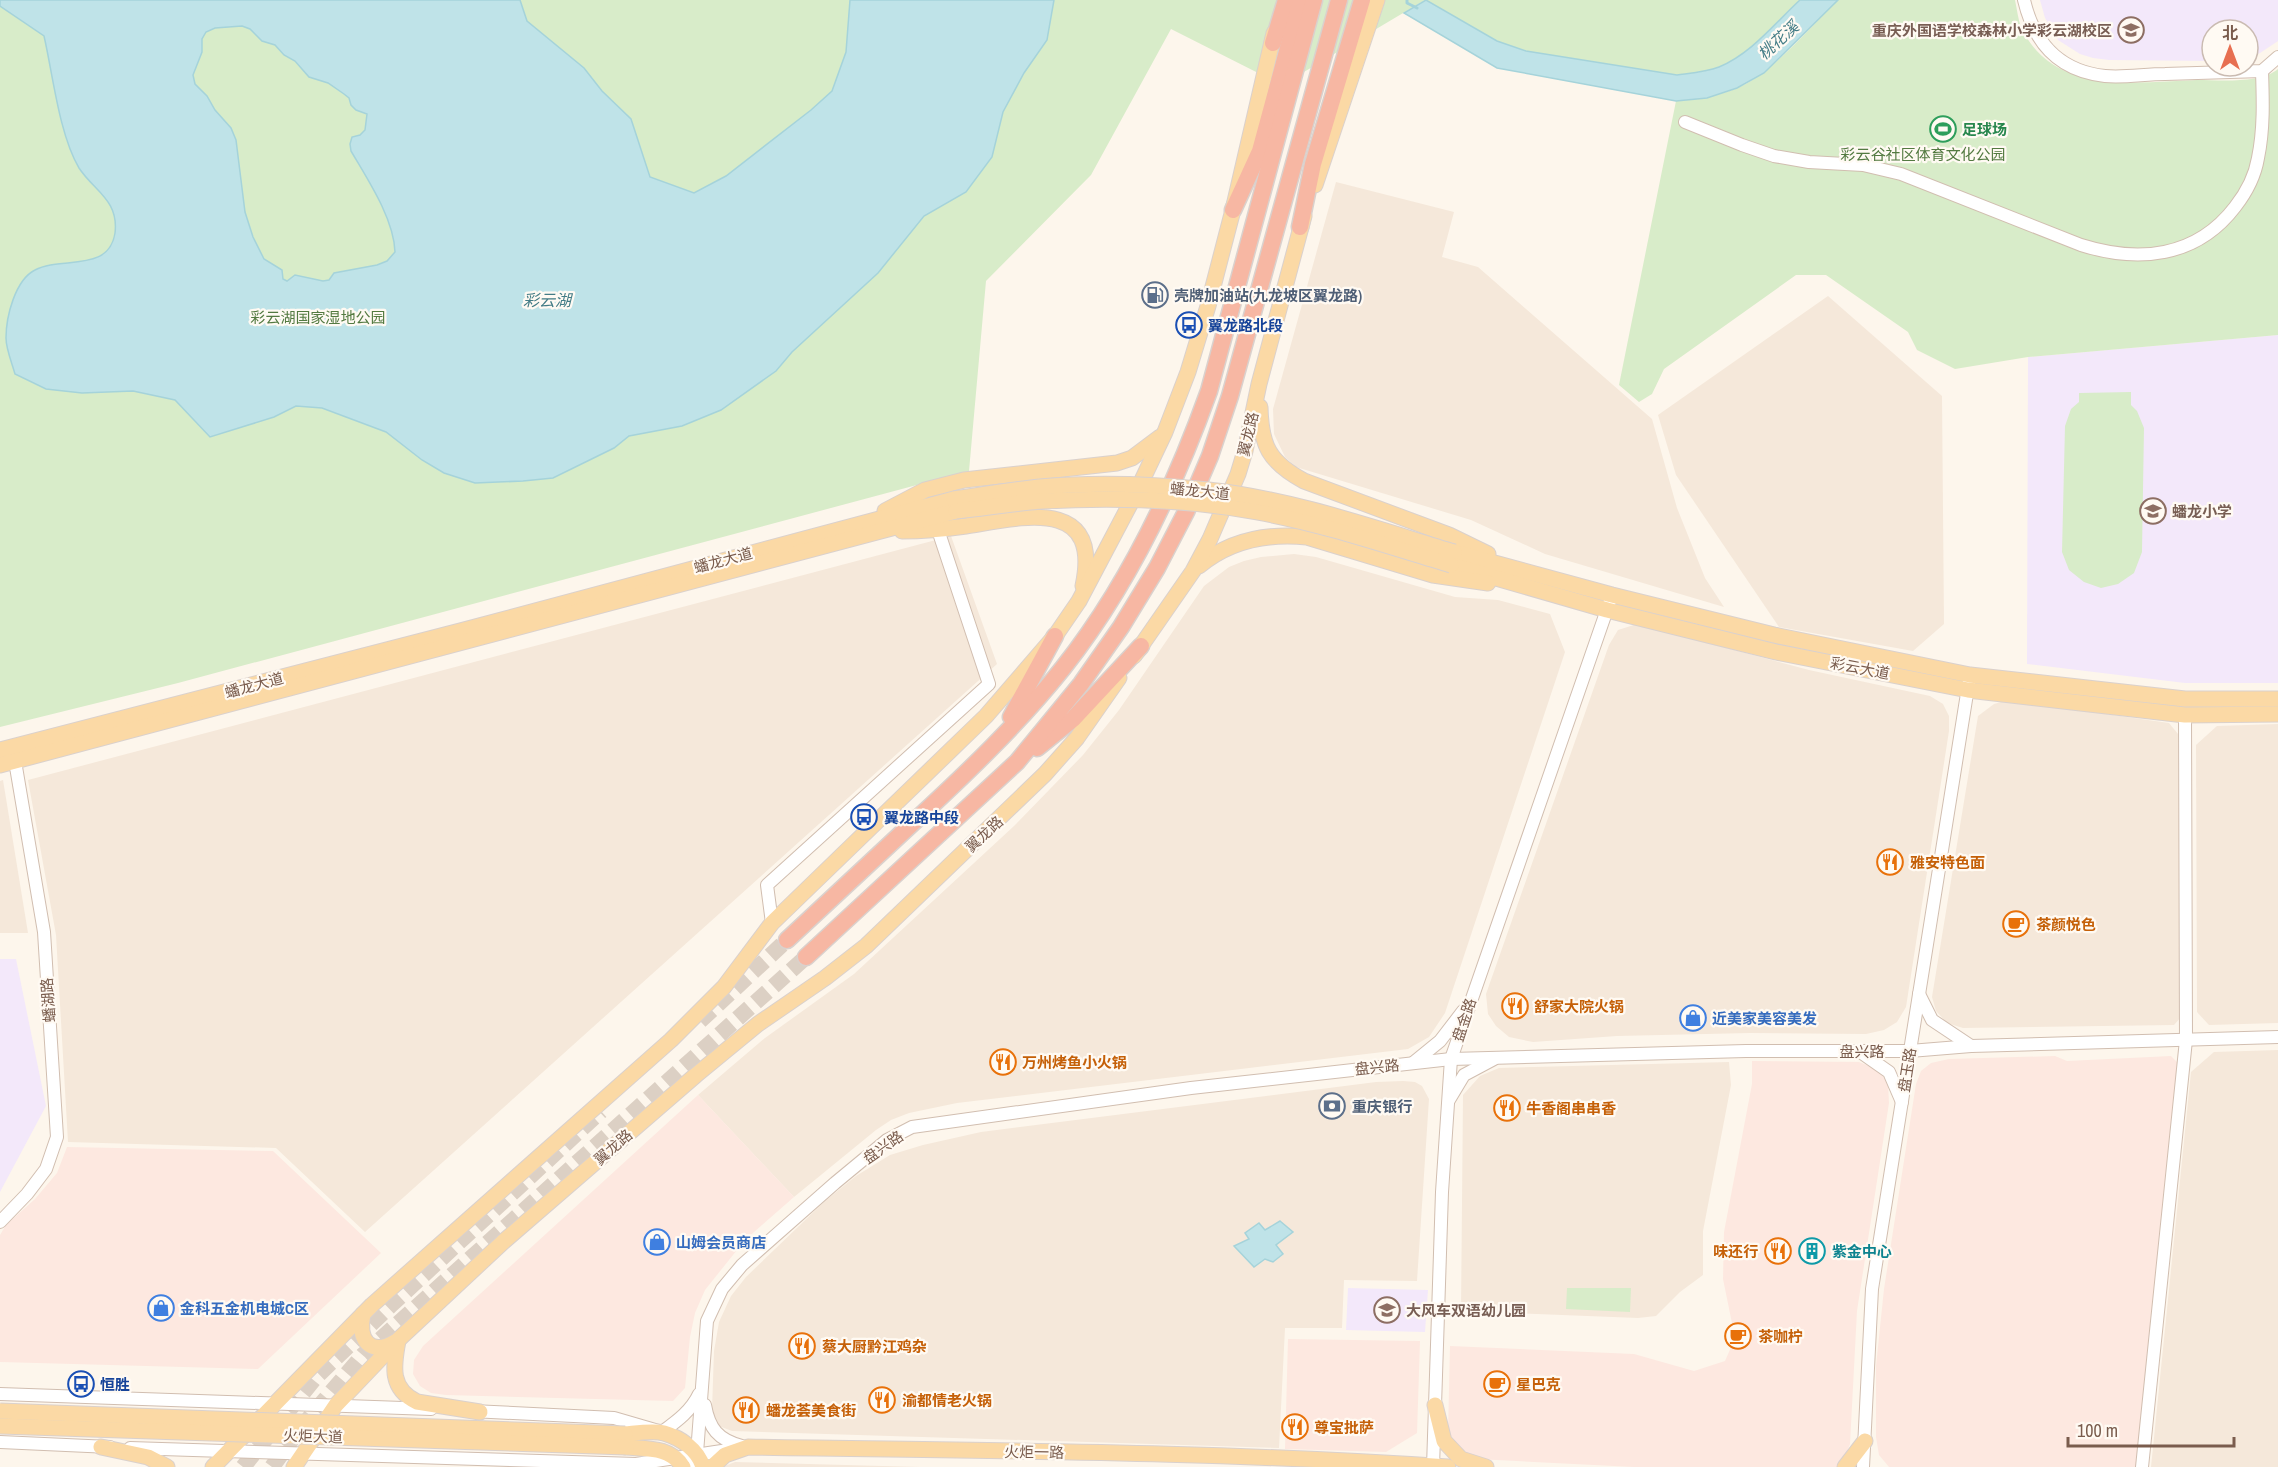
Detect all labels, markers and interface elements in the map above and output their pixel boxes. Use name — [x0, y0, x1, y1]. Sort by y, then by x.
water label: 桃花溪 — [1753, 14, 1805, 64]
school or university icon: 重庆外国语学校森林小学彩云湖校区 — [2116, 15, 2146, 45]
north arrow — [2200, 18, 2260, 78]
place label: 重庆外国语学校森林小学彩云湖校区 — [1872, 20, 2112, 41]
text: 北 — [2222, 22, 2238, 44]
sports icon: 足球场 — [1928, 114, 1958, 144]
place label: 足球场 — [1962, 119, 2007, 140]
park label: 彩云谷社区体育文化公园 — [1840, 144, 2006, 165]
fuel station icon: 壳牌加油站(九龙坡区翼龙路) — [1140, 280, 1170, 310]
place label: 壳牌加油站(九龙坡区翼龙路) — [1174, 285, 1362, 306]
water label: 彩云湖 — [523, 289, 574, 311]
park label: 彩云湖国家湿地公园 — [250, 307, 386, 328]
bus stop icon: 翼龙路北段 — [1174, 310, 1204, 340]
place label: 翼龙路北段 — [1208, 315, 1283, 336]
street label: 翼龙路 — [1233, 410, 1263, 458]
street label: 蟠龙大道 — [1169, 477, 1231, 505]
school or university icon: 蟠龙小学 — [2138, 496, 2168, 526]
place label: 蟠龙小学 — [2172, 501, 2232, 522]
street label: 蟠龙大道 — [691, 542, 755, 578]
street label: 彩云大道 — [1829, 652, 1891, 684]
street label: 蟠龙大道 — [222, 667, 286, 703]
bus stop icon: 翼龙路中段 — [849, 802, 879, 832]
place label: 翼龙路中段 — [884, 807, 959, 828]
street label: 翼龙路 — [960, 811, 1008, 857]
restaurant icon: 雅安特色面 — [1875, 847, 1905, 877]
place label: 雅安特色面 — [1910, 852, 1985, 873]
cafe icon: 茶颜悦色 — [2001, 909, 2031, 939]
place label: 茶颜悦色 — [2036, 914, 2096, 935]
street label: 蟠湖路 — [36, 977, 60, 1023]
restaurant icon: 舒家大院火锅 — [1500, 991, 1530, 1021]
street label: 盘金路 — [1447, 995, 1481, 1045]
place label: 舒家大院火锅 — [1534, 996, 1624, 1017]
shop icon: 近美家美容美发 — [1678, 1003, 1708, 1033]
place label: 近美家美容美发 — [1712, 1008, 1817, 1029]
street label: 盘兴路 — [1839, 1041, 1885, 1062]
street label: 盘玉路 — [1893, 1046, 1921, 1094]
restaurant icon: 万州烤鱼小火锅 — [988, 1047, 1018, 1077]
place label: 万州烤鱼小火锅 — [1022, 1052, 1127, 1073]
street label: 盘兴路 — [1354, 1054, 1400, 1080]
bank icon: 重庆银行 — [1317, 1091, 1347, 1121]
restaurant icon: 牛香阁串串香 — [1492, 1093, 1522, 1123]
place label: 重庆银行 — [1352, 1096, 1412, 1117]
place label: 牛香阁串串香 — [1526, 1098, 1616, 1119]
street label: 翼龙路 — [589, 1124, 637, 1170]
street label: 盘兴路 — [859, 1125, 907, 1169]
shop icon: 山姆会员商店 — [642, 1227, 672, 1257]
place label: 山姆会员商店 — [676, 1232, 766, 1253]
restaurant icon: 味还行 — [1763, 1236, 1793, 1266]
building icon: 紫金中心 — [1797, 1236, 1827, 1266]
place label: 味还行 — [1713, 1241, 1758, 1262]
place label: 紫金中心 — [1832, 1241, 1892, 1262]
shop icon: 金科五金机电城C区 — [146, 1293, 176, 1323]
school or university icon: 大风车双语幼儿园 — [1372, 1295, 1402, 1325]
place label: 金科五金机电城C区 — [180, 1298, 309, 1319]
place label: 大风车双语幼儿园 — [1406, 1300, 1526, 1321]
cafe icon: 茶咖柠 — [1723, 1321, 1753, 1351]
place label: 茶咖柠 — [1758, 1326, 1803, 1347]
restaurant icon: 蔡大厨黔江鸡杂 — [787, 1331, 817, 1361]
place label: 蔡大厨黔江鸡杂 — [822, 1336, 927, 1357]
bus stop icon: 恒胜 — [66, 1369, 96, 1399]
cafe icon: 星巴克 — [1482, 1369, 1512, 1399]
place label: 恒胜 — [100, 1374, 130, 1395]
place label: 星巴克 — [1516, 1374, 1561, 1395]
restaurant icon: 渝都情老火锅 — [867, 1385, 897, 1415]
place label: 渝都情老火锅 — [902, 1390, 992, 1411]
restaurant icon: 蟠龙荟美食街 — [731, 1395, 761, 1425]
place label: 蟠龙荟美食街 — [766, 1400, 856, 1421]
scale bar — [2068, 1410, 2234, 1448]
restaurant icon: 尊宝批萨 — [1280, 1412, 1310, 1442]
place label: 尊宝批萨 — [1314, 1417, 1374, 1438]
text: 100 m — [2077, 1418, 2118, 1443]
street label: 火炬大道 — [283, 1424, 343, 1448]
street label: 火炬一路 — [1004, 1441, 1064, 1463]

